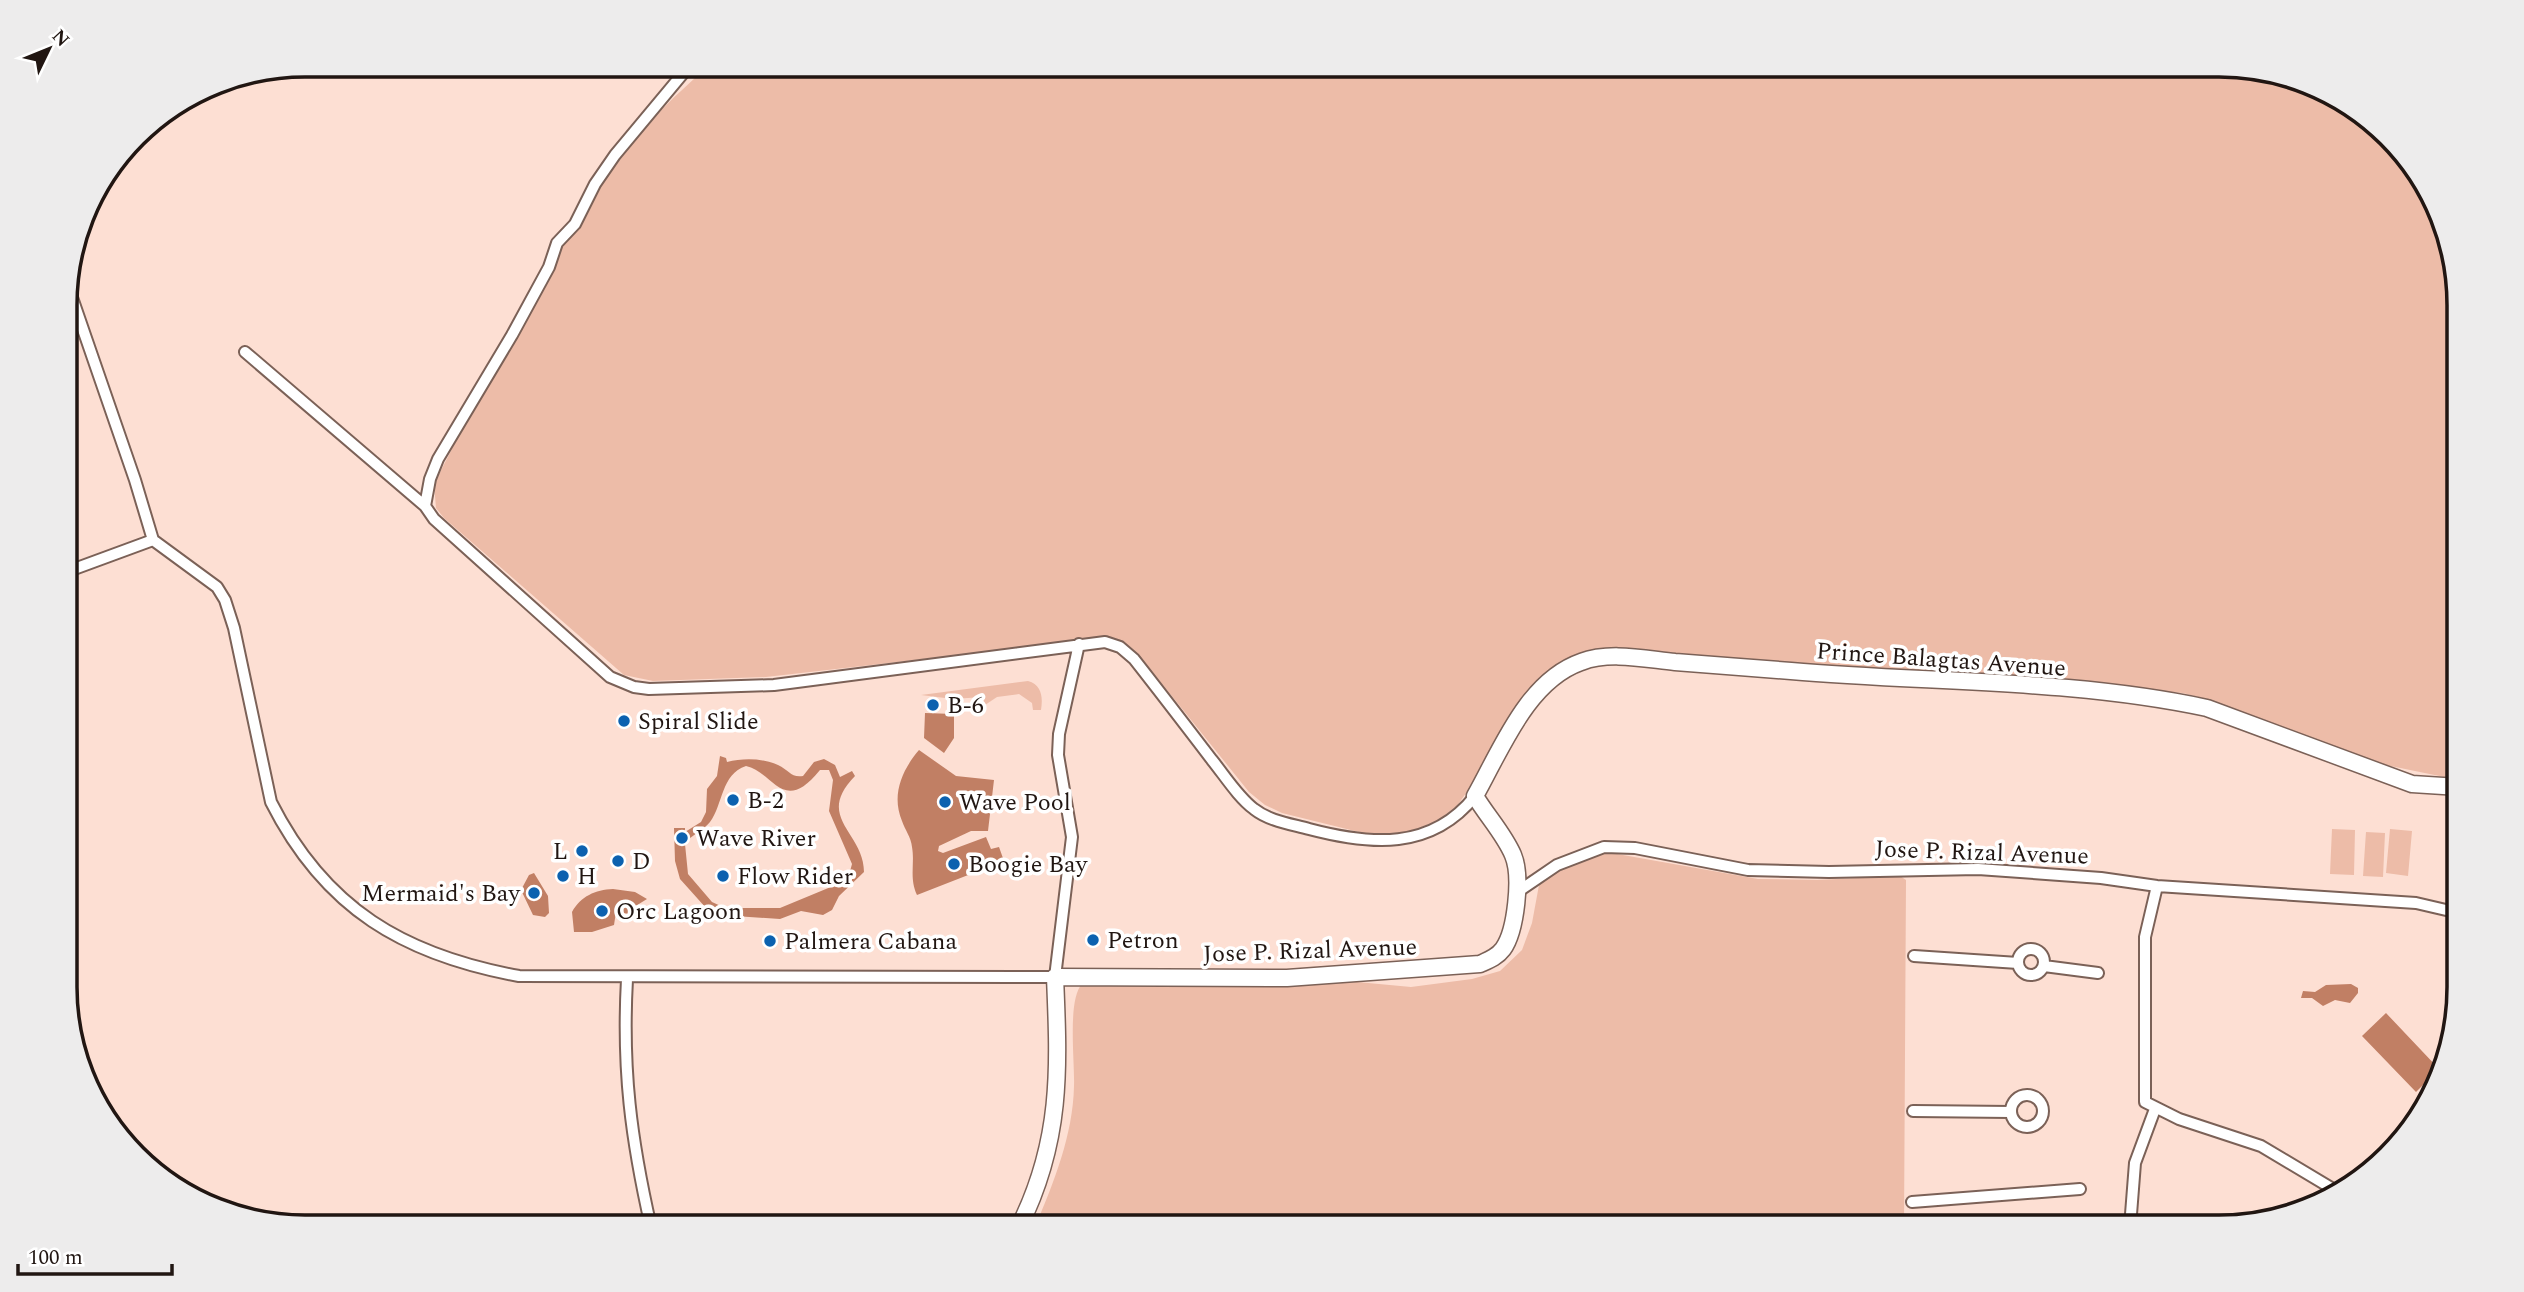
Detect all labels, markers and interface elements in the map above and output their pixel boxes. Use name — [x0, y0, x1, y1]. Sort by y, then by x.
north arrow — [14, 14, 84, 84]
text: N — [44, 23, 76, 54]
street label: Prince Balagtas Avenue — [1815, 633, 2067, 687]
place label: B-6 — [947, 688, 984, 724]
marker: B-6 — [925, 697, 941, 713]
place label: Spiral Slide — [638, 704, 759, 740]
marker: Spiral Slide — [616, 713, 632, 729]
place label: B-2 — [747, 783, 784, 819]
place label: Wave Pool — [959, 785, 1071, 821]
marker: B-2 — [725, 792, 741, 808]
marker: Wave Pool — [937, 794, 953, 810]
place label: Wave River — [696, 821, 816, 857]
marker: Wave River — [674, 830, 690, 846]
street label: Jose P. Rizal Avenue — [1874, 831, 2090, 875]
place label: L — [553, 834, 568, 870]
marker: L — [574, 843, 590, 859]
place label: D — [632, 844, 651, 880]
place label: Boogie Bay — [968, 847, 1089, 883]
marker: D — [610, 853, 626, 869]
marker: Boogie Bay — [946, 856, 962, 872]
place label: H — [577, 859, 596, 895]
place label: Flow Rider — [737, 859, 853, 895]
marker: H — [555, 868, 571, 884]
marker: Flow Rider — [715, 868, 731, 884]
place label: Mermaid's Bay — [361, 876, 521, 912]
marker: Mermaid's Bay — [526, 885, 542, 901]
place label: Orc Lagoon — [616, 894, 742, 930]
marker: Orc Lagoon — [594, 903, 610, 919]
place label: Petron — [1107, 923, 1179, 959]
place label: Palmera Cabana — [784, 924, 957, 960]
street label: Jose P. Rizal Avenue — [1202, 929, 1418, 973]
marker: Petron — [1085, 932, 1101, 948]
marker: Palmera Cabana — [762, 933, 778, 949]
scale bar — [18, 1232, 172, 1276]
text: 100 m — [28, 1242, 83, 1274]

